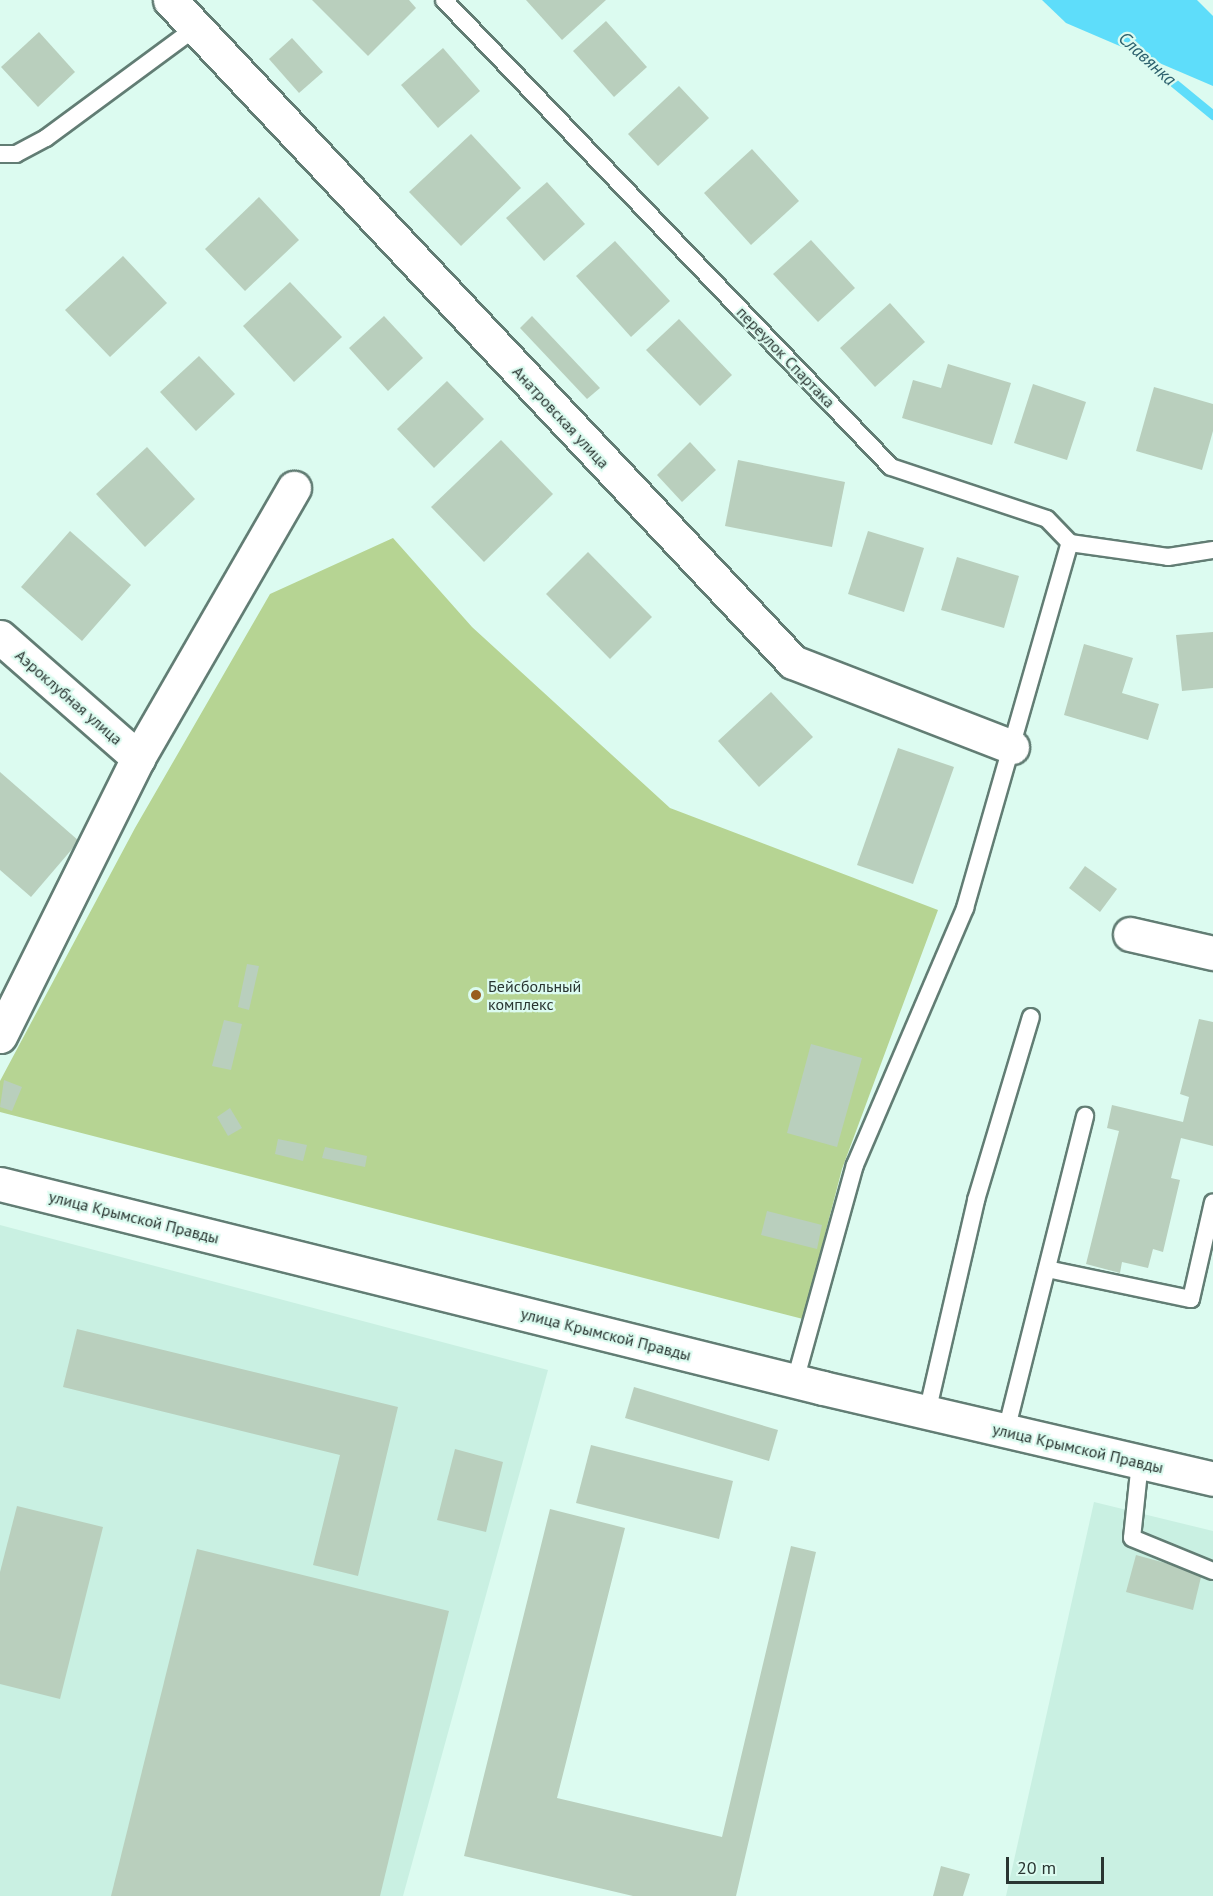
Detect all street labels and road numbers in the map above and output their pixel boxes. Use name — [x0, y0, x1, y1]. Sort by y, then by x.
street label: переулок Спартака — [733, 303, 839, 411]
street label: Анатровская улица — [509, 362, 613, 472]
street label: Аэроклубная улица — [12, 645, 126, 749]
street label: улица Крымской Правды — [47, 1187, 221, 1247]
street label: улица Крымской Правды — [519, 1304, 693, 1364]
street label: улица Крымской Правды — [991, 1419, 1165, 1477]

